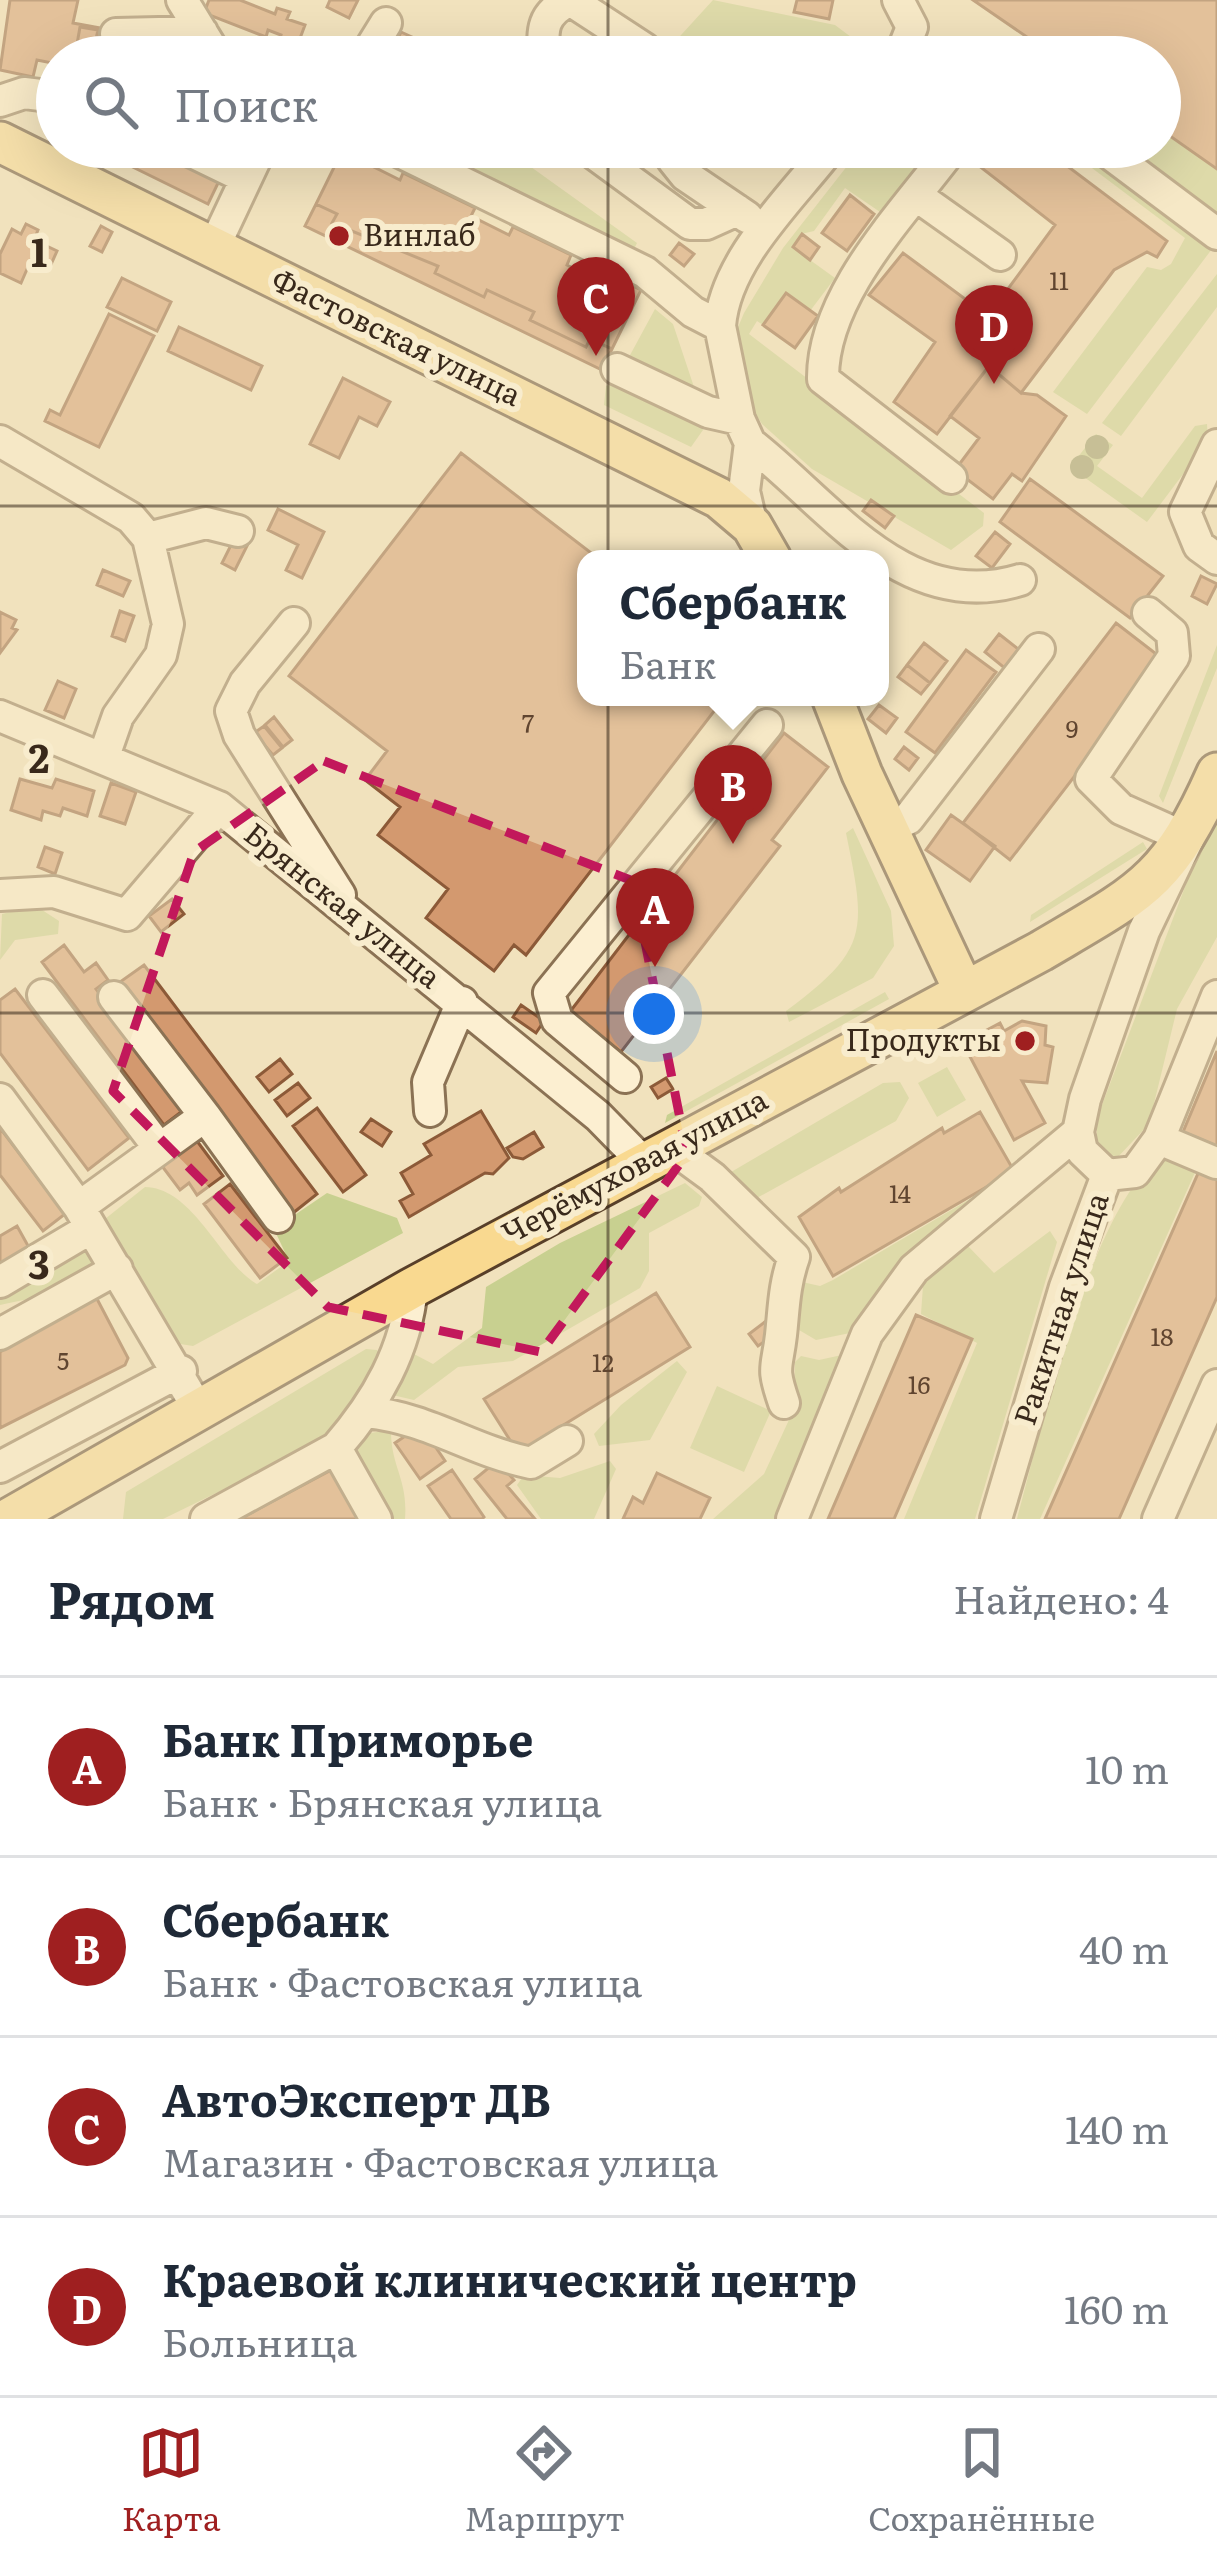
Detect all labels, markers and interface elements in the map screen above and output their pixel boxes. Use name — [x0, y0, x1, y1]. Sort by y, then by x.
search box — [36, 36, 1181, 168]
icon: search — [78, 69, 144, 135]
text: Поиск — [174, 69, 318, 136]
place label: Винлаб — [363, 211, 476, 255]
text: 1 — [31, 221, 47, 279]
marker: Винлаб — [326, 223, 352, 249]
street label: Фастовская улица — [265, 256, 530, 415]
pin: C — [557, 257, 635, 356]
house number: 11 — [1049, 262, 1069, 297]
pin: D — [955, 285, 1033, 384]
popup — [577, 550, 889, 706]
text: Сбербанк — [619, 566, 847, 633]
text: Банк — [619, 633, 716, 691]
house number: 7 — [522, 704, 534, 739]
house number: 9 — [1066, 710, 1078, 745]
text: 2 — [29, 727, 49, 785]
pin: B — [694, 745, 772, 844]
street label: Брянская улица — [236, 810, 452, 997]
pin: A — [616, 868, 694, 967]
your location — [624, 984, 684, 1044]
place label: Продукты — [845, 1016, 1001, 1060]
marker: Продукты — [1012, 1028, 1038, 1054]
street label: Черёмуховая улица — [493, 1075, 775, 1253]
house number: 14 — [889, 1175, 911, 1210]
street label: Ракитная улица — [1001, 1185, 1118, 1430]
text: 3 — [28, 1233, 50, 1291]
house number: 18 — [1151, 1318, 1174, 1353]
house number: 5 — [57, 1342, 69, 1377]
house number: 12 — [592, 1344, 614, 1379]
house number: 16 — [908, 1366, 930, 1401]
text: Рядом — [48, 1559, 215, 1635]
text: Найдено: 4 — [953, 1568, 1169, 1626]
text: Банк Приморье — [162, 1704, 533, 1771]
text: A — [72, 1738, 102, 1796]
text: 10 m — [1085, 1738, 1169, 1796]
text: Банк · Брянская улица — [162, 1771, 602, 1829]
text: Сбербанк — [162, 1884, 389, 1951]
text: B — [74, 1918, 100, 1976]
text: 40 m — [1079, 1918, 1169, 1976]
text: Банк · Фастовская улица — [162, 1951, 642, 2009]
text: АвтоЭксперт ДВ — [162, 2064, 551, 2131]
text: C — [73, 2098, 101, 2156]
text: 140 m — [1065, 2098, 1169, 2156]
text: Магазин · Фастовская улица — [162, 2131, 718, 2189]
text: Краевой клинический центр — [162, 2244, 857, 2311]
text: D — [72, 2278, 102, 2336]
text: 160 m — [1064, 2278, 1169, 2336]
text: Больница — [162, 2311, 357, 2369]
tab: Карта — [122, 2420, 221, 2541]
tab: Маршрут — [464, 2420, 625, 2541]
tab: Сохранённые — [868, 2420, 1095, 2541]

